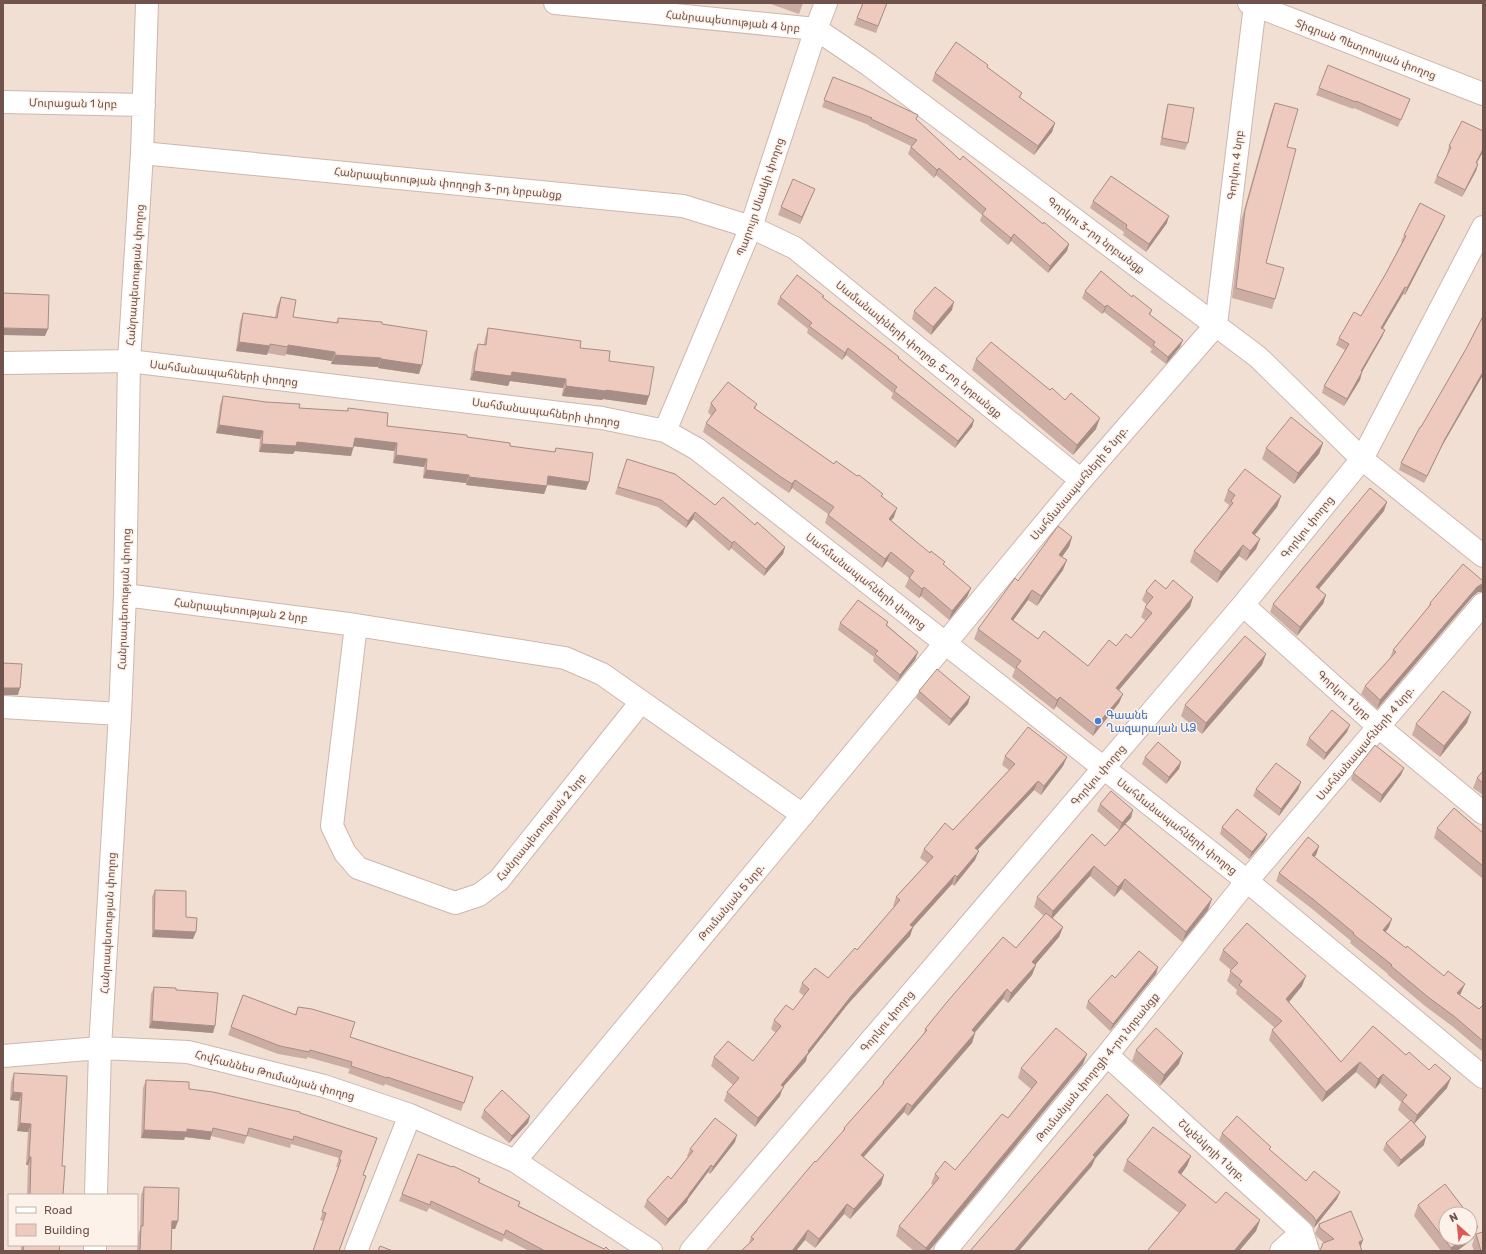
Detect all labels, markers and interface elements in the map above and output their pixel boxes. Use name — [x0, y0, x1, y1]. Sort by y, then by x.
street label: Հանրապետության 4 նրբ — [665, 8, 801, 35]
street label: Տիգրան Պետրոսյան փողոց — [1294, 17, 1438, 82]
street label: Մուրացան 1 նրբ — [29, 96, 117, 111]
street label: Գորկու 4 նրբ — [1225, 130, 1246, 201]
street label: Պարույր Սևակի փողոց — [734, 136, 787, 258]
street label: Հանրապետության փողոցի 3-րդ նրբանցք — [333, 165, 563, 202]
street label: Գորկու 3-րդ նրբանցք — [1044, 195, 1147, 276]
street label: Հանրապետության փողոց — [124, 204, 147, 346]
street label: Սամանափների փողոց, 5-րդ նրբանցք — [833, 278, 1004, 421]
street label: Սահմանապահների փողոց — [149, 358, 299, 389]
street label: Սահմանապահների փողոց — [471, 396, 621, 429]
street label: Սահմանապահների 5 նրբ. — [1028, 423, 1131, 543]
street label: Գորկու փողոց — [1278, 493, 1337, 561]
street label: Հանրապետության փողոց — [116, 528, 133, 670]
street label: Սահմանապահների փողոց — [803, 530, 929, 633]
street label: Հանրապետության 2 նրբ — [173, 596, 309, 625]
street label: Գորկու 1 նրբ — [1314, 668, 1373, 723]
street label: Սահմանապահների 4 նրբ. — [1314, 683, 1417, 803]
place label: Գաանե Ղազարայան ԱՁ — [1106, 709, 1197, 735]
marker: Գաանե Ղազարայան ԱՁ — [1093, 716, 1103, 726]
street label: Գորկու փողոց — [1068, 742, 1129, 809]
street label: Հանրապետության 2 նրբ — [494, 771, 589, 884]
street label: Սահմանապահների փողոց — [1114, 775, 1240, 878]
street label: Հանրապետության փողոց — [98, 852, 119, 994]
street label: Թումանյան 5 նրբ. — [695, 861, 767, 943]
street label: Գորկու փողոց — [858, 988, 917, 1055]
street label: Թումանյան փողոցի 4-րդ նրբանցք — [1033, 990, 1162, 1145]
street label: Հովհաննես Թումանյան փողոց — [193, 1048, 356, 1103]
street label: Շևչենկոյի 1 նրբ. — [1175, 1117, 1248, 1184]
legend — [8, 1194, 138, 1246]
text: Road — [44, 1203, 72, 1217]
north arrow — [1438, 1206, 1478, 1246]
text: N — [1447, 1210, 1460, 1225]
text: Building — [44, 1223, 90, 1237]

